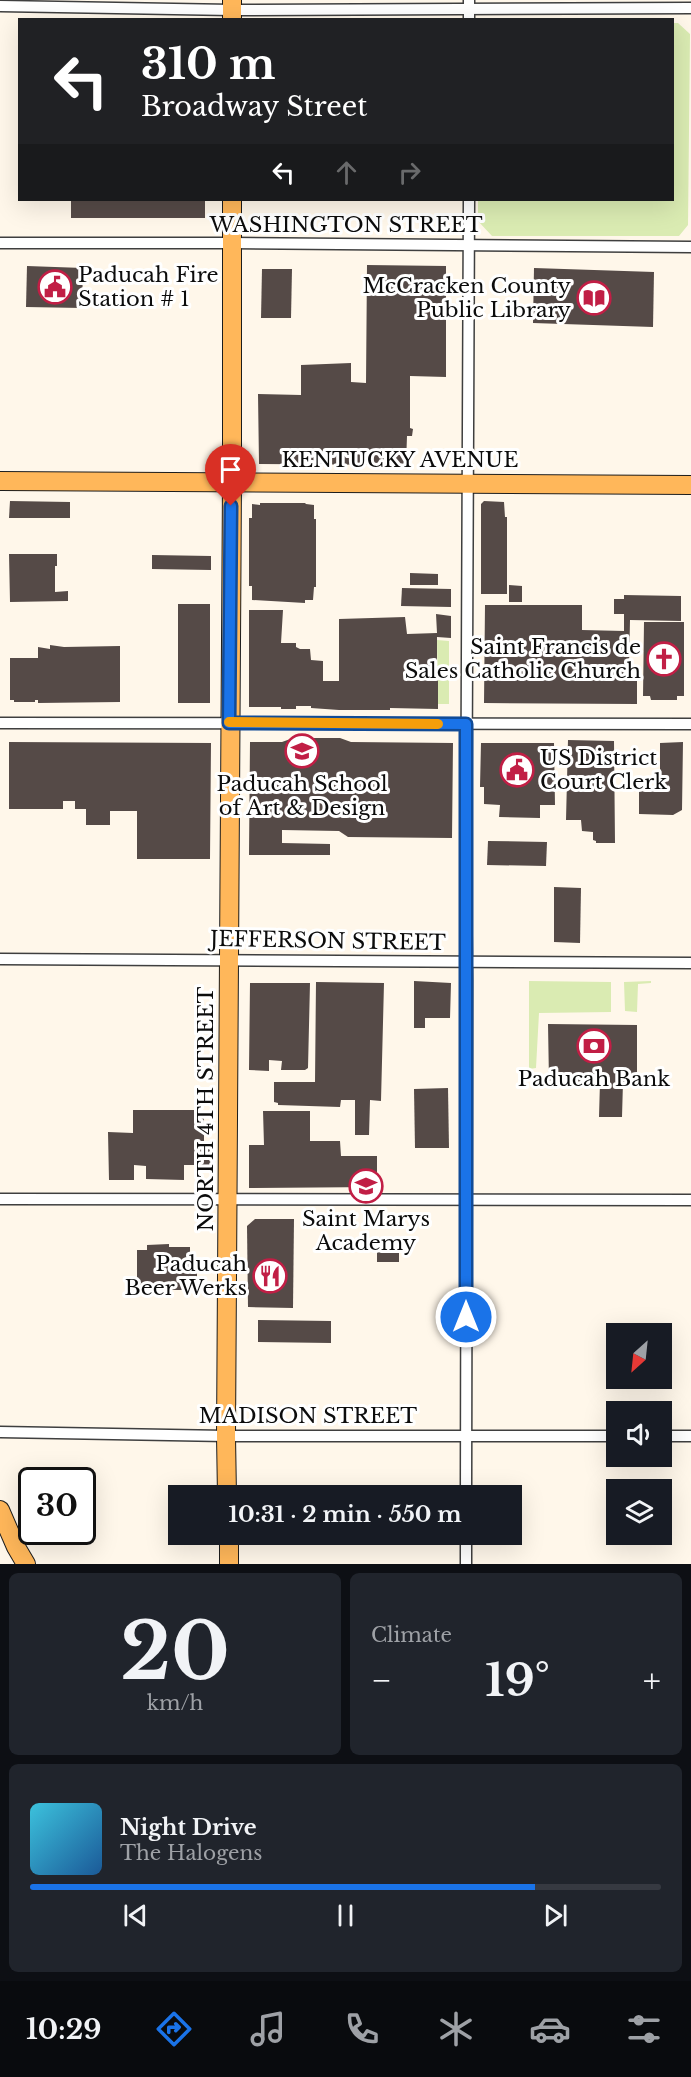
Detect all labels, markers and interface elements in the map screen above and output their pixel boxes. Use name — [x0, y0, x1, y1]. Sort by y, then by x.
text: 310 m — [141, 38, 275, 90]
icon: left — [42, 42, 120, 120]
text: Broadway Street — [141, 90, 368, 123]
icon: left — [267, 156, 300, 189]
icon: ahead — [330, 156, 363, 189]
icon: right — [393, 156, 426, 189]
street label: WASHINGTON STREET — [208, 212, 483, 238]
place label: Paducah Fire Station # 1 — [78, 262, 218, 312]
public building icon: Paducah Fire Station # 1 — [37, 269, 73, 305]
place label: McCracken County Public Library — [362, 273, 572, 323]
library icon: McCracken County Public Library — [576, 280, 612, 316]
pin — [205, 444, 256, 506]
street label: KENTUCKY AVENUE — [282, 447, 518, 473]
icon: arrive — [214, 453, 247, 486]
place label: Saint Francis de Sales Catholic Church — [405, 634, 641, 684]
church icon: Saint Francis de Sales Catholic Church — [646, 641, 682, 677]
school or university icon: Paducah School of Art & Design — [284, 733, 320, 769]
place label: US District Court Clerk — [540, 745, 667, 795]
public building icon: US District Court Clerk — [499, 752, 535, 788]
place label: Paducah School of Art & Design — [217, 771, 388, 821]
street label: JEFFERSON STREET — [207, 926, 446, 956]
street label: NORTH 4TH STREET — [193, 986, 219, 1231]
bank icon: Paducah Bank — [576, 1028, 612, 1064]
place label: Paducah Bank — [518, 1066, 670, 1092]
school or university icon: Saint Marys Academy — [348, 1168, 384, 1204]
place label: Saint Marys Academy — [302, 1206, 430, 1256]
place label: Paducah Beer Werks — [125, 1251, 247, 1301]
restaurant icon: Paducah Beer Werks — [252, 1258, 288, 1294]
position arrow — [434, 1285, 498, 1349]
north arrow — [606, 1323, 672, 1389]
map controls — [606, 1323, 672, 1545]
button: sound — [606, 1401, 672, 1467]
street label: MADISON STREET — [199, 1403, 417, 1429]
speed limit sign: 30 — [18, 1467, 96, 1545]
button: layers — [606, 1479, 672, 1545]
text: 10:31 · 2 min · 550 m — [228, 1501, 462, 1528]
text: 20 — [120, 1603, 230, 1700]
text: Climate — [371, 1623, 452, 1647]
text: 19° — [485, 1652, 550, 1708]
text: − — [371, 1660, 392, 1701]
text: + — [643, 1660, 661, 1701]
text: km/h — [147, 1691, 203, 1715]
text: Night Drive — [120, 1814, 257, 1841]
text: The Halogens — [120, 1841, 262, 1865]
icon: previous — [119, 1899, 152, 1932]
icon: pause — [329, 1899, 362, 1932]
icon: next — [539, 1899, 572, 1932]
icon: directions — [153, 2008, 195, 2050]
icon: music — [247, 2008, 289, 2050]
icon: phone — [341, 2008, 383, 2050]
icon: climate — [435, 2008, 477, 2050]
icon: car — [529, 2008, 571, 2050]
icon: filters — [623, 2008, 665, 2050]
text: 10:29 — [26, 2013, 102, 2046]

